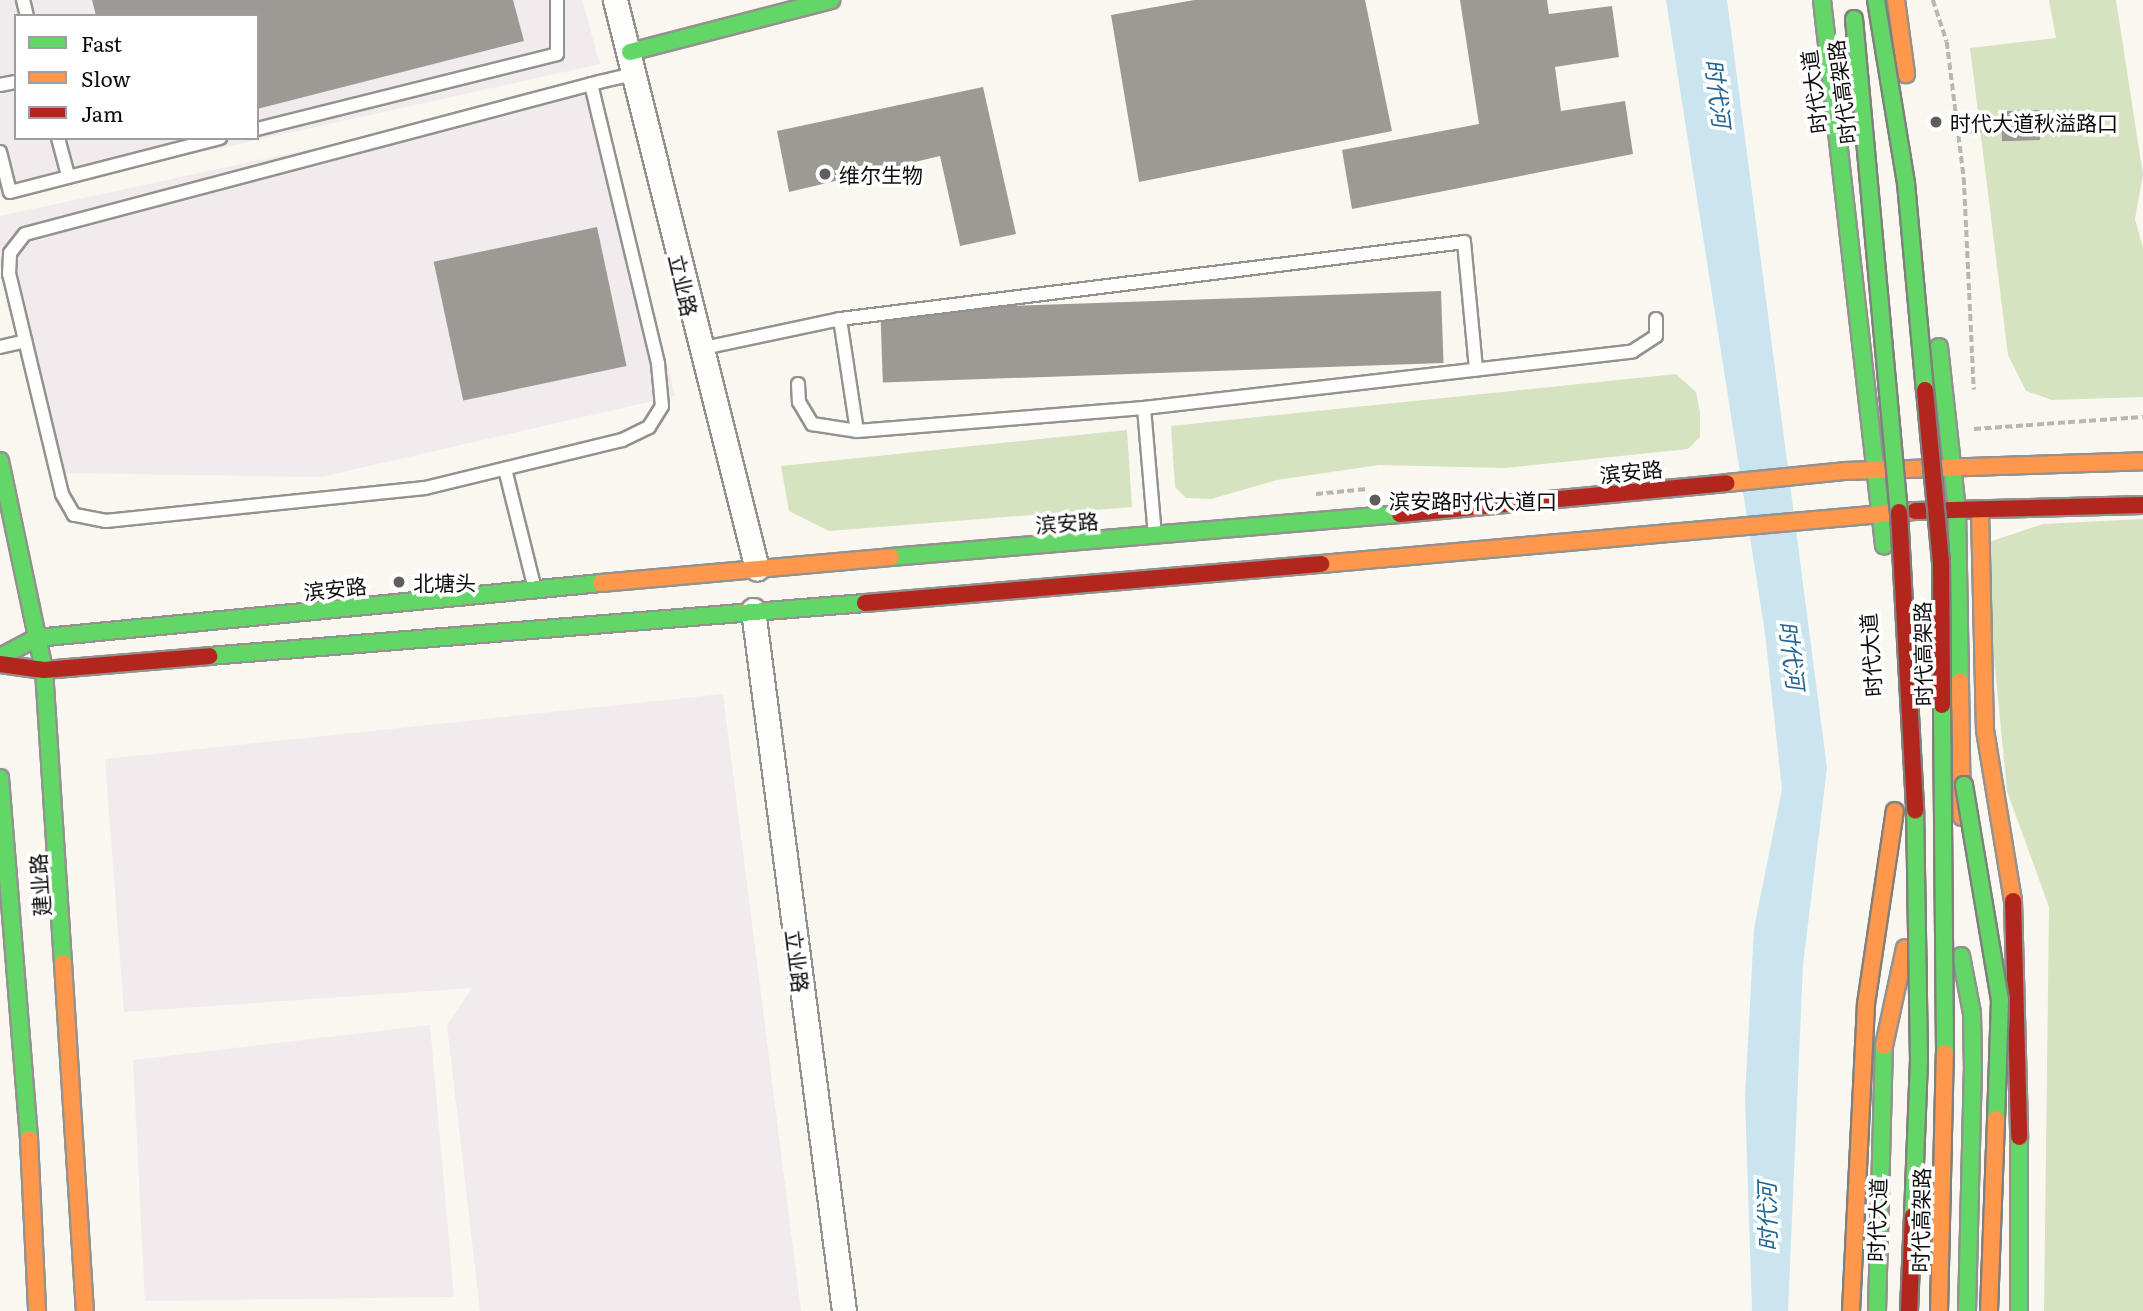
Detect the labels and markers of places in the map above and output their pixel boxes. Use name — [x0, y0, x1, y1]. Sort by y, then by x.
place label: 时代大道秋溢路口 — [1950, 109, 2118, 135]
marker: 时代大道秋溢路口 — [1928, 114, 1944, 130]
place label: 维尔生物 — [839, 161, 923, 187]
marker: 维尔生物 — [817, 166, 833, 182]
place label: 滨安路时代大道口 — [1389, 487, 1557, 513]
marker: 滨安路时代大道口 — [1367, 492, 1383, 508]
place label: 北塘头 — [413, 569, 476, 595]
marker: 北塘头 — [391, 574, 407, 590]

